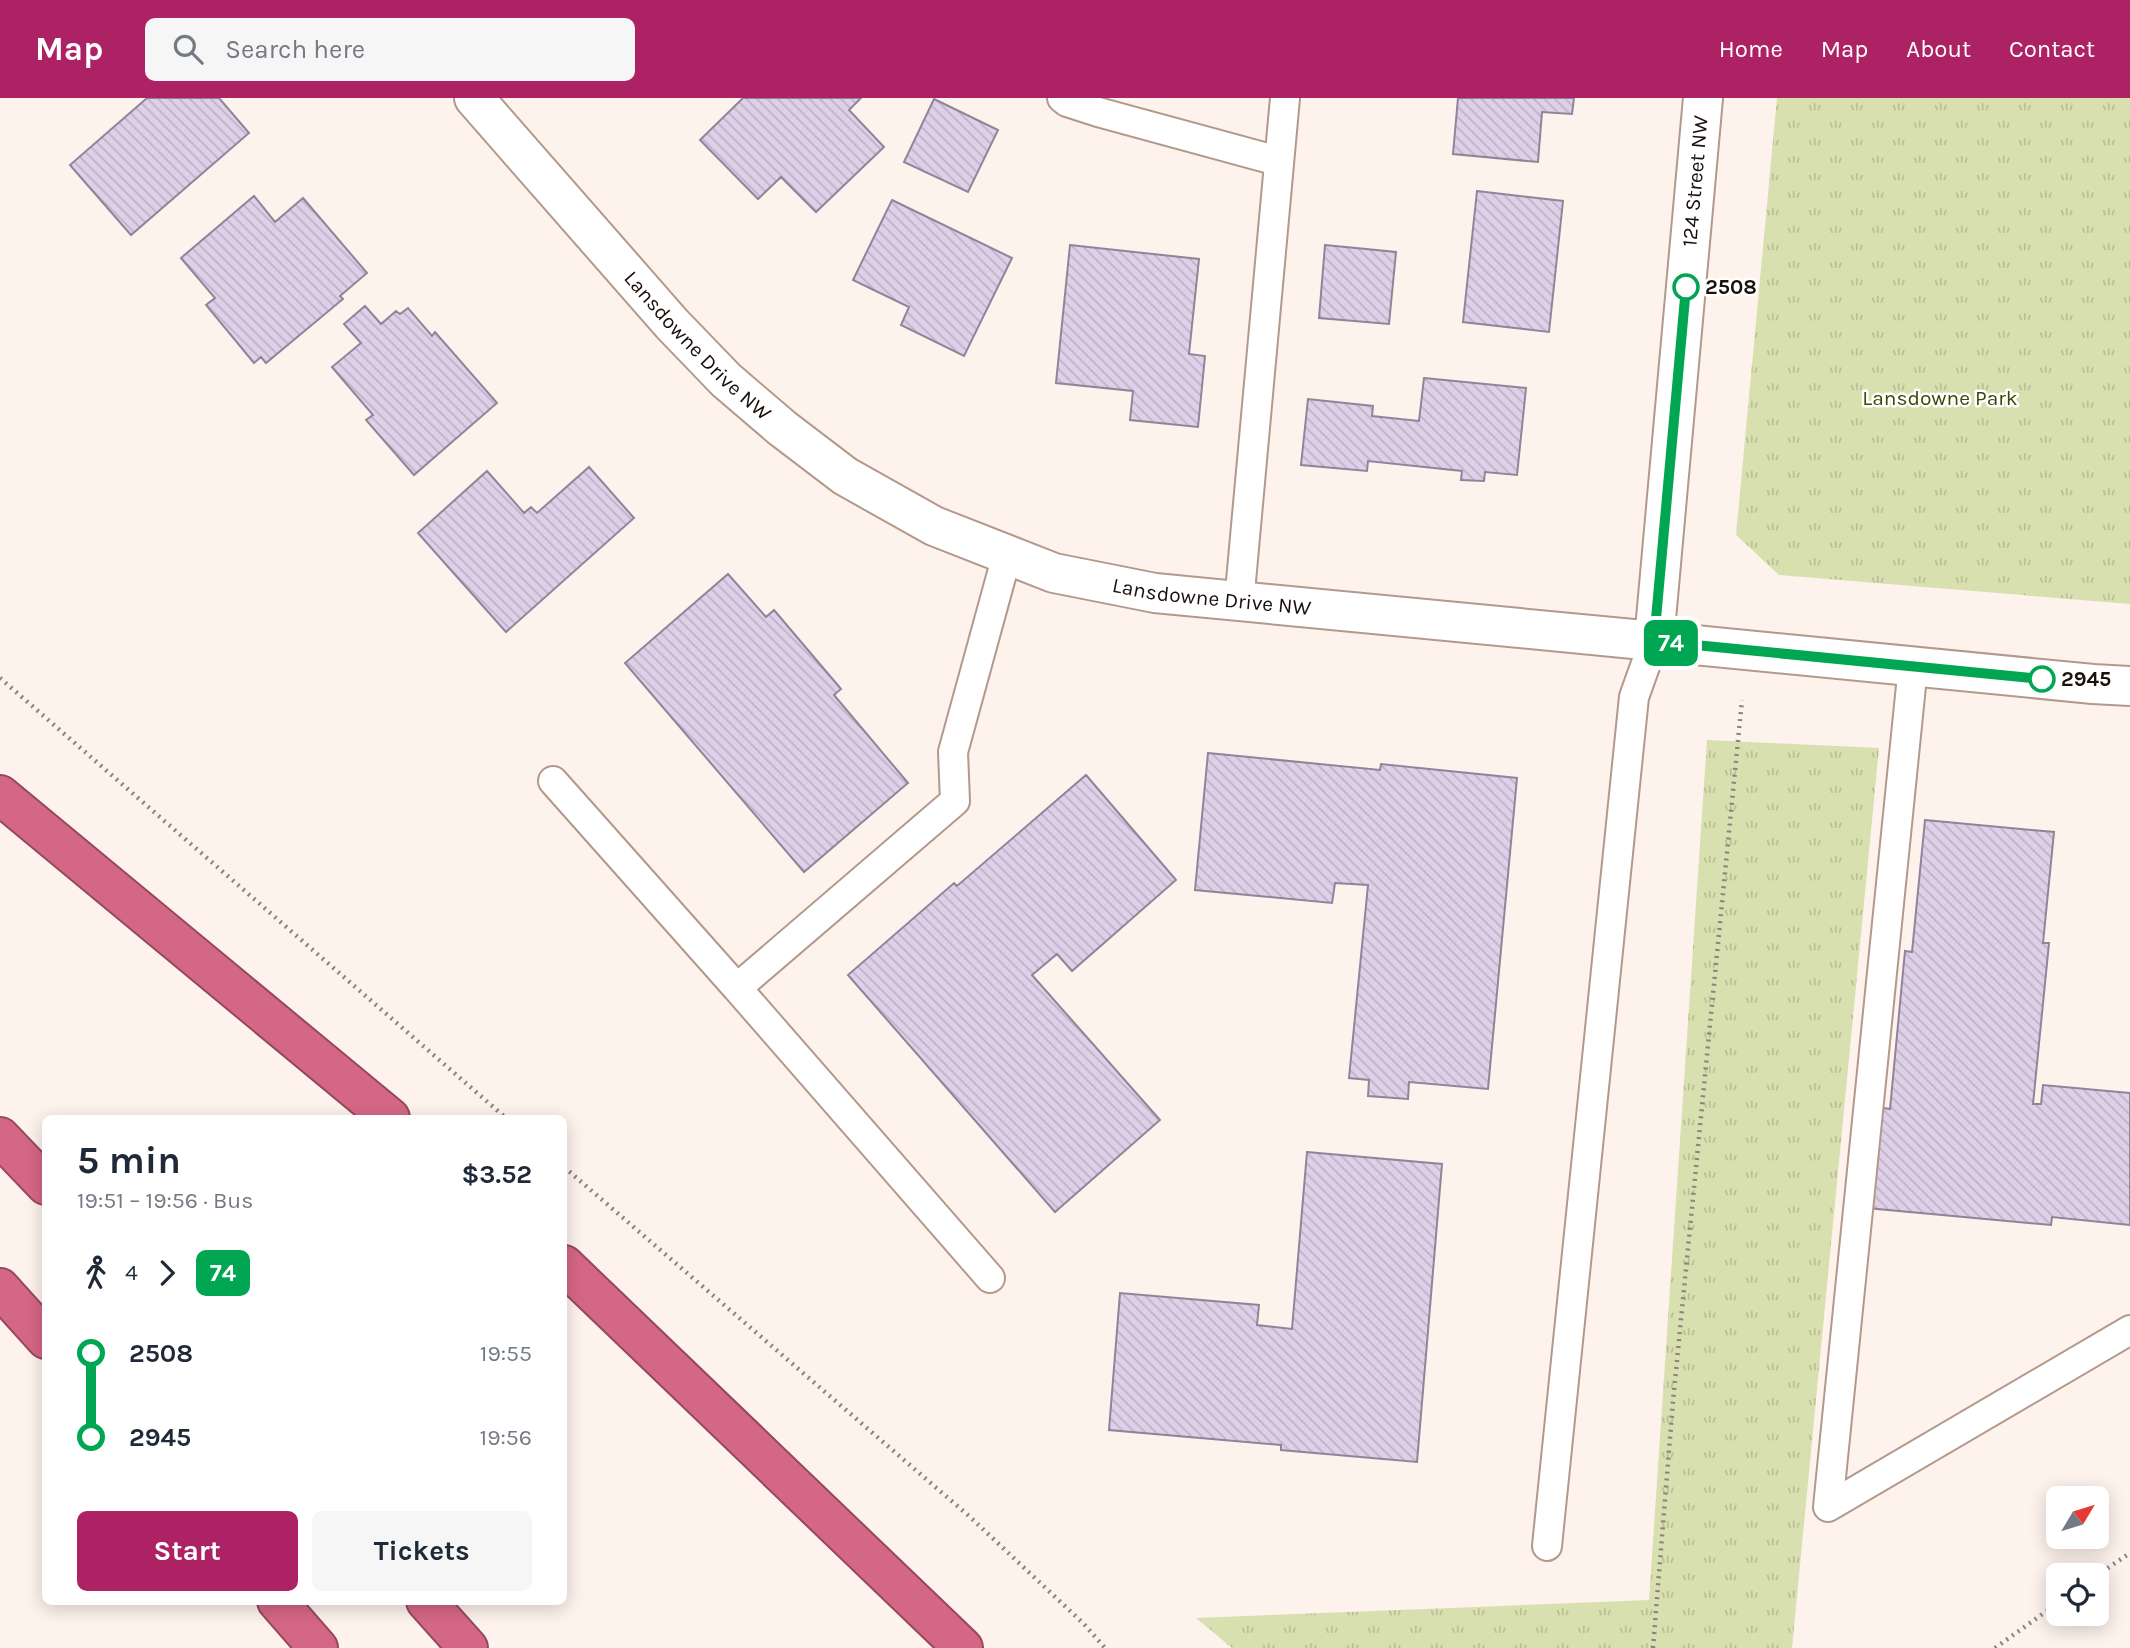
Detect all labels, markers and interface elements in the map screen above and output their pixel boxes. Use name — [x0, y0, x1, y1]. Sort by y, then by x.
search box — [145, 18, 635, 81]
text: Map — [35, 30, 103, 68]
icon: search — [169, 30, 207, 68]
text: Search here — [225, 34, 365, 65]
text: Home — [1719, 35, 1783, 63]
text: Map — [1821, 35, 1868, 63]
text: About — [1906, 35, 1971, 63]
text: Contact — [2009, 35, 2095, 63]
street label: 124 Street NW — [1677, 114, 1713, 248]
street label: Lansdowne Drive NW — [619, 266, 776, 426]
marker: 2508 — [1673, 274, 1699, 300]
place label: 2508 — [1705, 275, 1757, 299]
park label: Lansdowne Park — [1862, 386, 2018, 410]
street label: Lansdowne Drive NW — [1110, 573, 1313, 620]
line badge: 74 — [1640, 620, 1702, 666]
text: 74 — [1658, 629, 1684, 657]
marker: 2945 — [2029, 666, 2055, 692]
place label: 2945 — [2061, 667, 2111, 691]
text: 5 min — [77, 1138, 181, 1183]
text: $3.52 — [461, 1159, 532, 1190]
text: 19:51 – 19:56 · Bus — [77, 1187, 253, 1214]
icon: walk — [77, 1254, 115, 1292]
icon: forward — [148, 1254, 186, 1292]
text: 4 — [125, 1259, 138, 1286]
text: 74 — [210, 1259, 236, 1287]
text: 2508 — [129, 1338, 193, 1369]
text: 19:55 — [480, 1340, 532, 1367]
text: 2945 — [129, 1422, 191, 1453]
text: 19:56 — [480, 1424, 532, 1451]
north arrow — [2046, 1486, 2109, 1549]
map controls — [2046, 1486, 2109, 1626]
button: Start — [77, 1511, 298, 1591]
button: Tickets — [312, 1511, 532, 1591]
button: locate — [2046, 1563, 2109, 1626]

